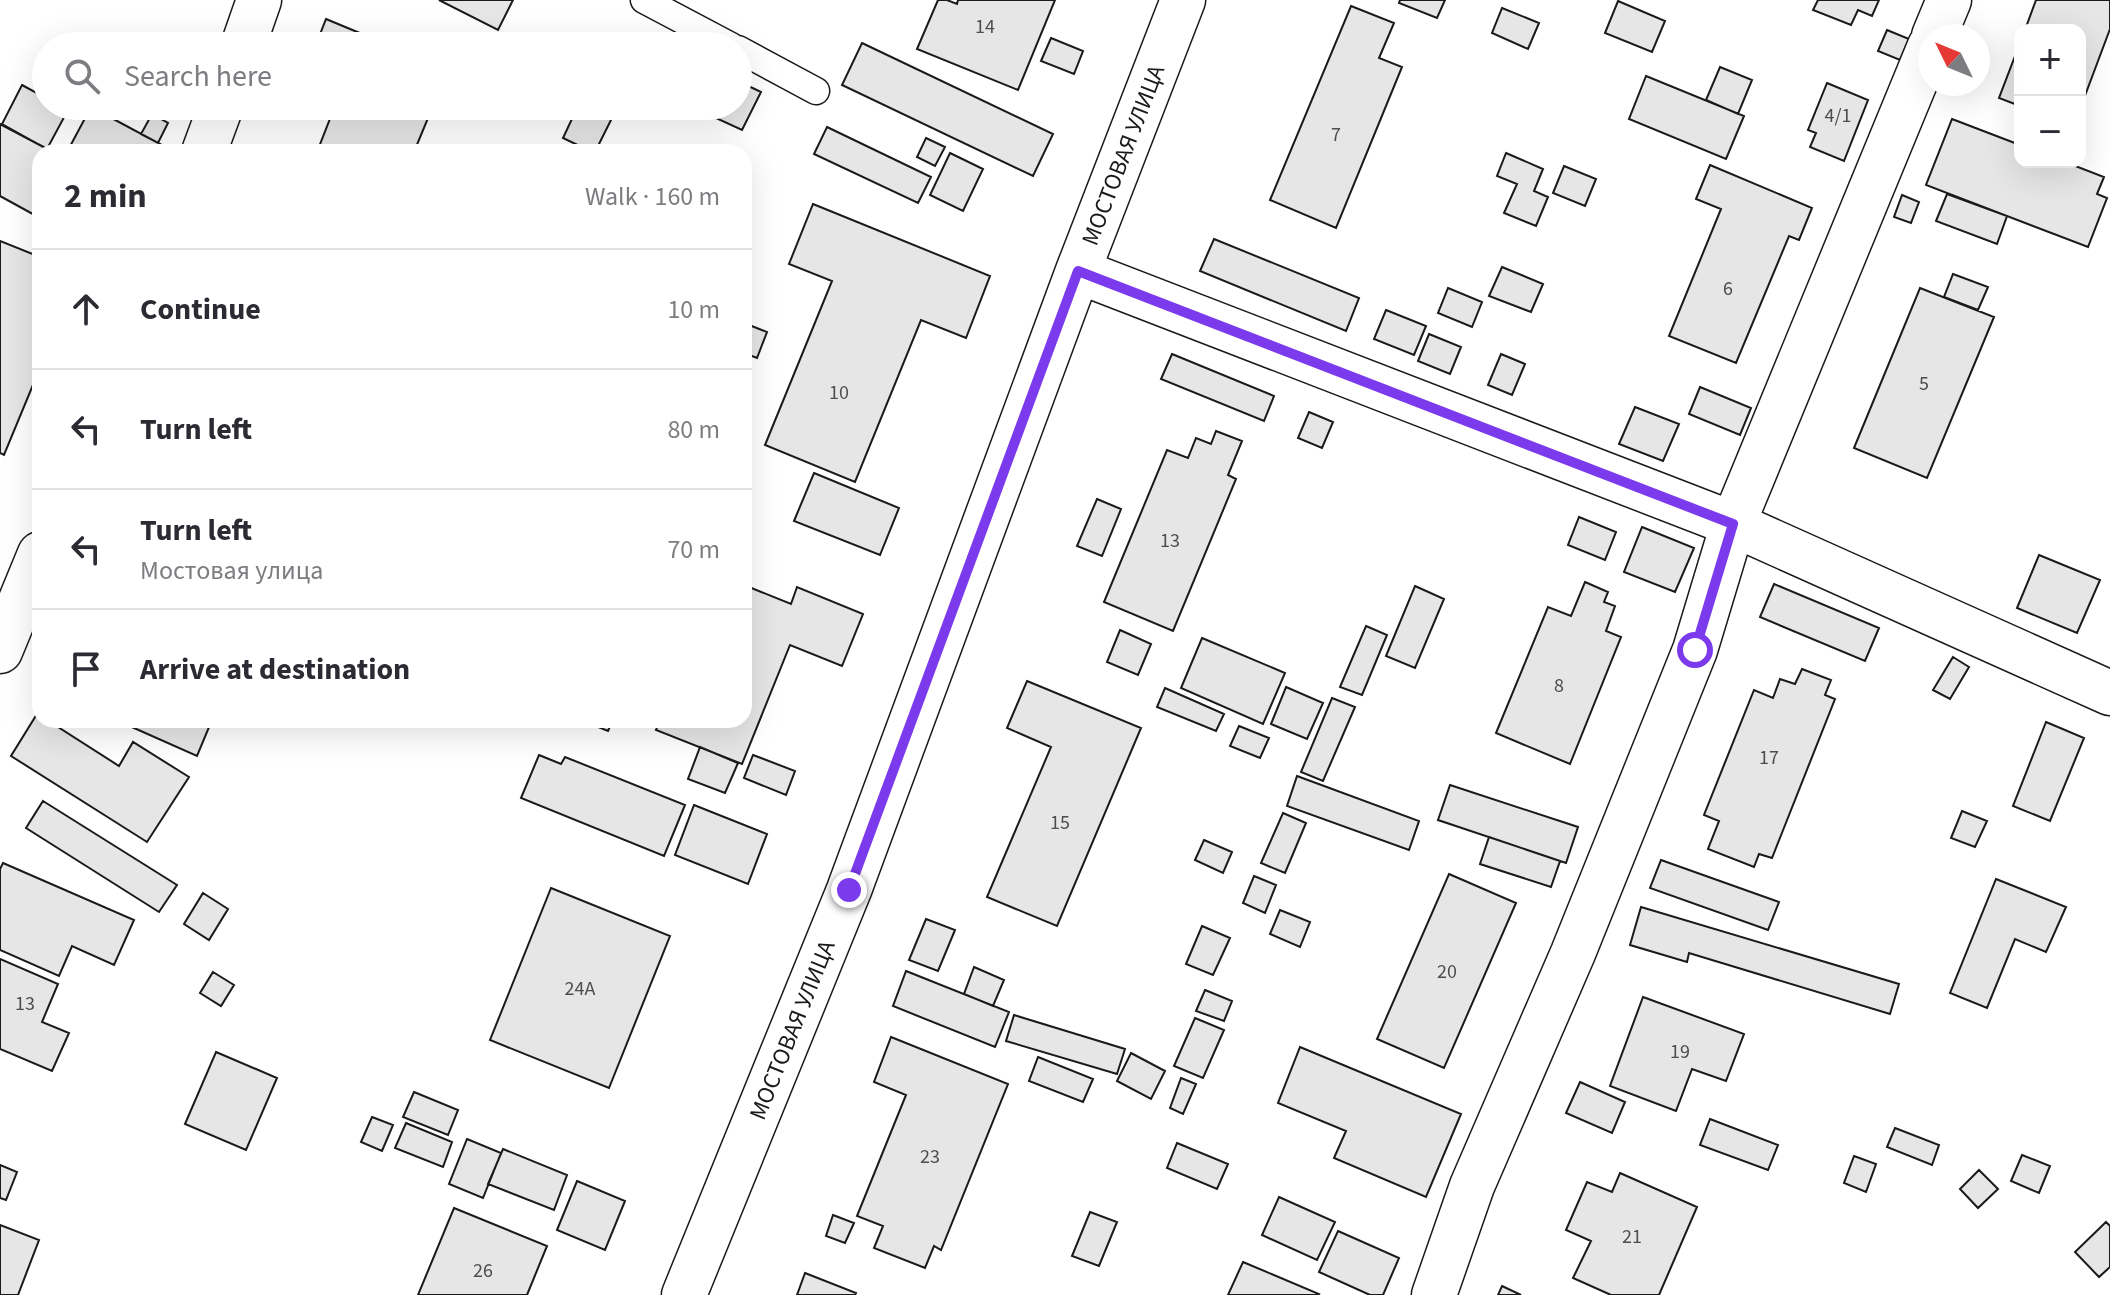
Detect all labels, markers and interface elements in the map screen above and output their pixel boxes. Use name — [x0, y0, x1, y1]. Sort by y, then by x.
house number: 14 — [975, 13, 995, 41]
north arrow — [1918, 24, 1990, 96]
map controls — [2014, 24, 2086, 168]
button: + — [2014, 24, 2086, 96]
search box — [32, 32, 752, 120]
icon: search — [60, 54, 104, 98]
text: Search here — [124, 55, 272, 98]
street label: МОСТОВАЯ УЛИЦА — [1073, 60, 1174, 251]
button: − — [2014, 96, 2086, 168]
house number: 4/1 — [1825, 102, 1851, 130]
house number: 7 — [1331, 121, 1341, 149]
text: 2 min — [64, 172, 147, 221]
text: Walk · 160 m — [585, 178, 720, 215]
house number: 6 — [1723, 275, 1733, 303]
icon: ahead — [64, 287, 108, 331]
text: Continue — [140, 288, 261, 331]
text: 10 m — [667, 291, 720, 328]
house number: 5 — [1919, 370, 1929, 398]
house number: 10 — [829, 379, 849, 407]
icon: left — [64, 407, 108, 451]
text: Turn left — [140, 408, 252, 451]
text: 80 m — [667, 411, 720, 448]
text: Turn left — [140, 509, 252, 552]
icon: left — [64, 527, 108, 571]
house number: 13 — [1160, 527, 1180, 555]
text: 70 m — [667, 531, 720, 568]
text: Мостовая улица — [140, 552, 323, 589]
route start — [1677, 632, 1713, 668]
icon: arrive — [64, 647, 108, 691]
text: Arrive at destination — [140, 648, 410, 691]
house number: 8 — [1554, 672, 1564, 700]
house number: 17 — [1759, 744, 1779, 772]
house number: 15 — [1050, 809, 1070, 837]
route end — [831, 872, 867, 908]
street label: МОСТОВАЯ УЛИЦА — [740, 935, 844, 1125]
house number: 20 — [1437, 958, 1457, 986]
house number: 24А — [565, 975, 595, 1003]
house number: 13 — [15, 990, 35, 1018]
house number: 19 — [1670, 1038, 1690, 1066]
house number: 23 — [920, 1143, 940, 1171]
house number: 21 — [1622, 1223, 1642, 1251]
house number: 26 — [473, 1257, 493, 1285]

